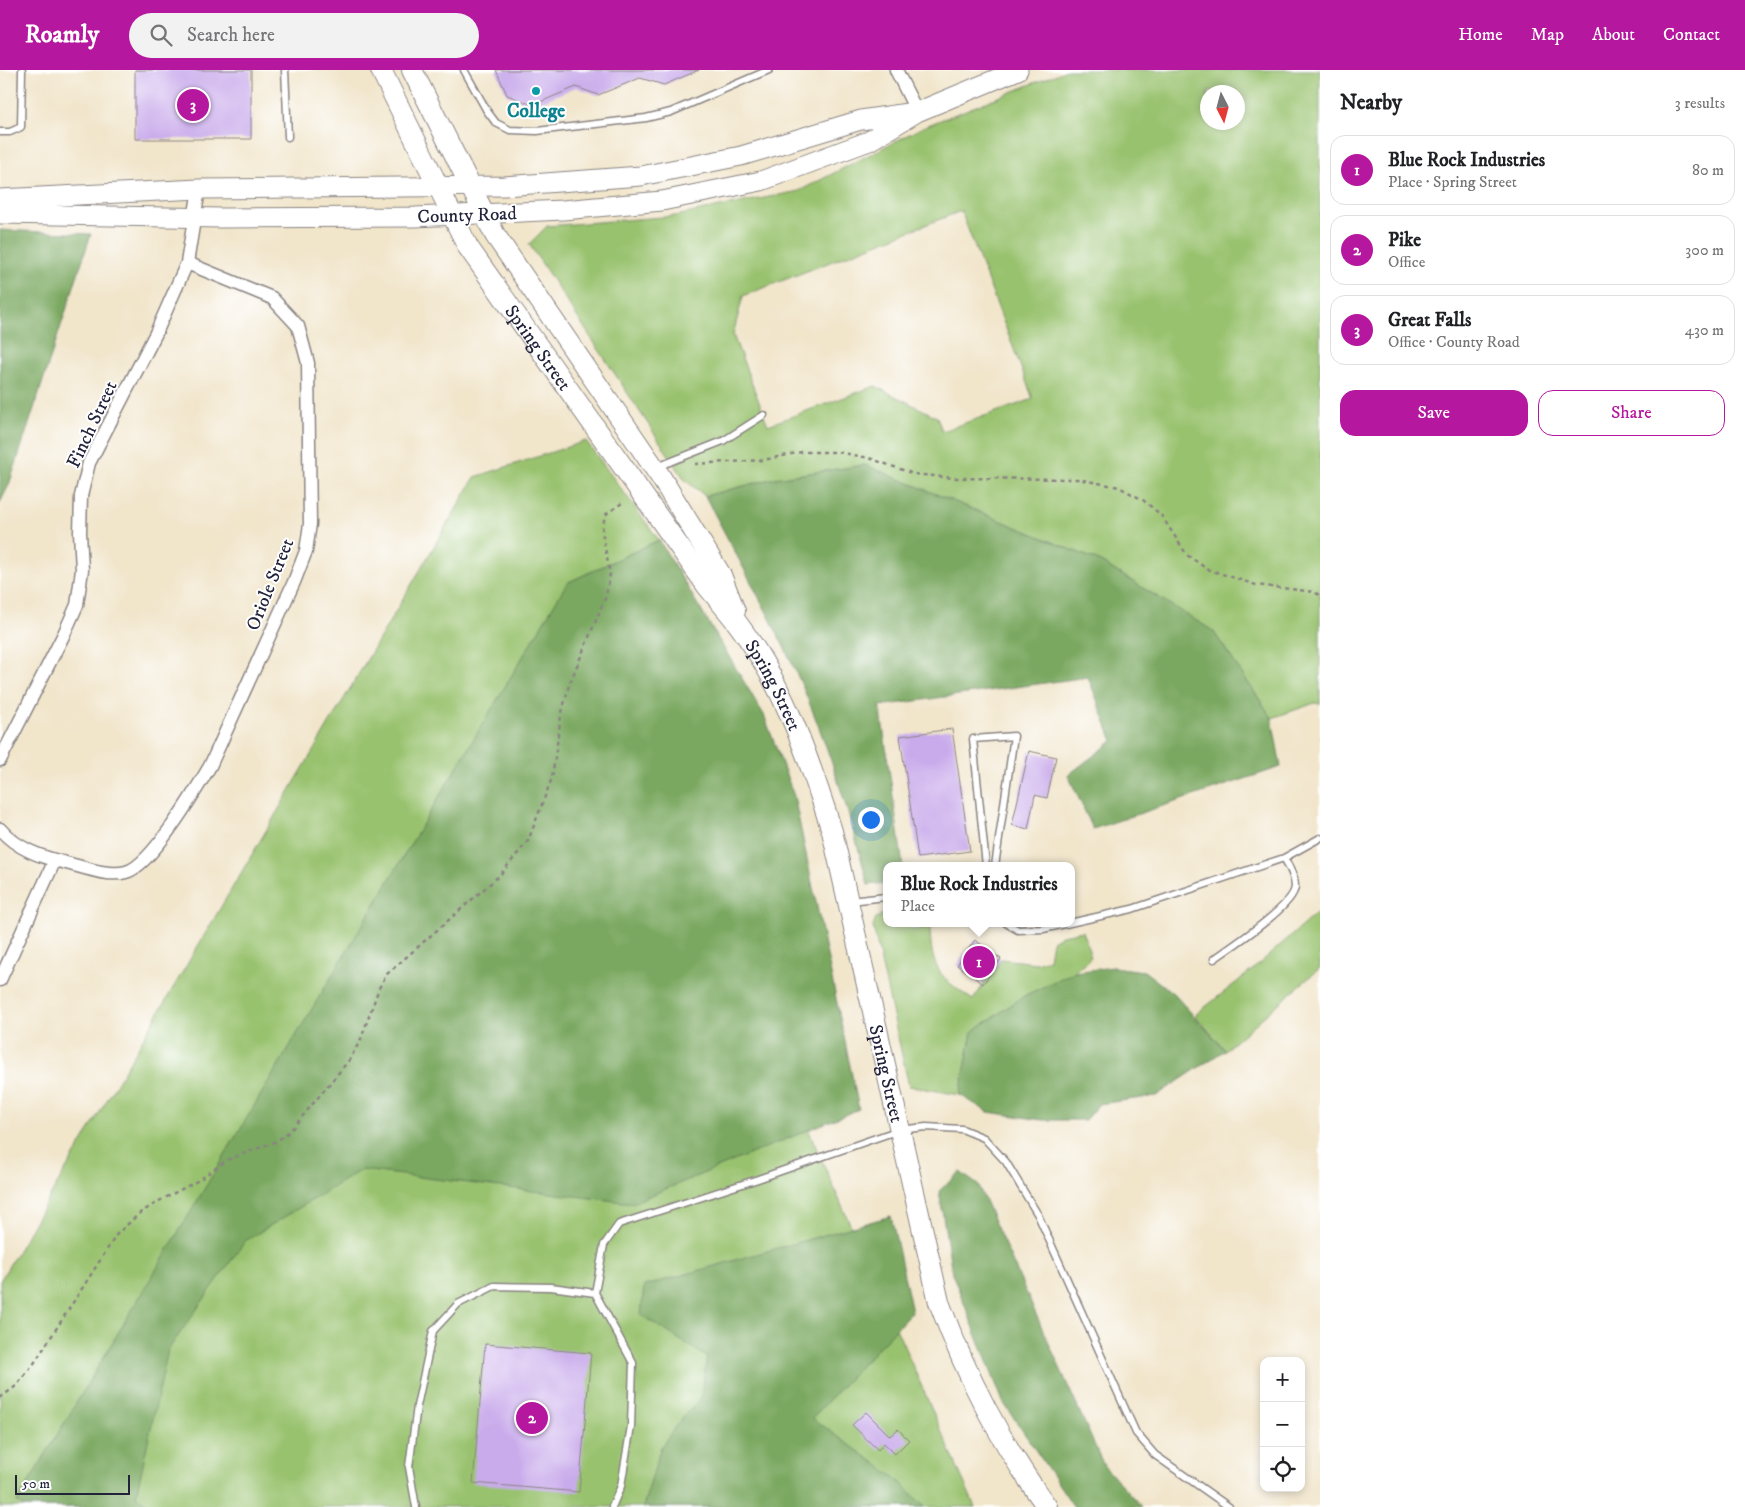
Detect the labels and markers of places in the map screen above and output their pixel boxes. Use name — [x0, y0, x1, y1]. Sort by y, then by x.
marker: College — [530, 85, 542, 97]
pin: 3 — [177, 86, 209, 124]
place label: College — [507, 100, 565, 123]
pin: 1 — [963, 943, 995, 981]
pin: 2 — [516, 1399, 548, 1437]

